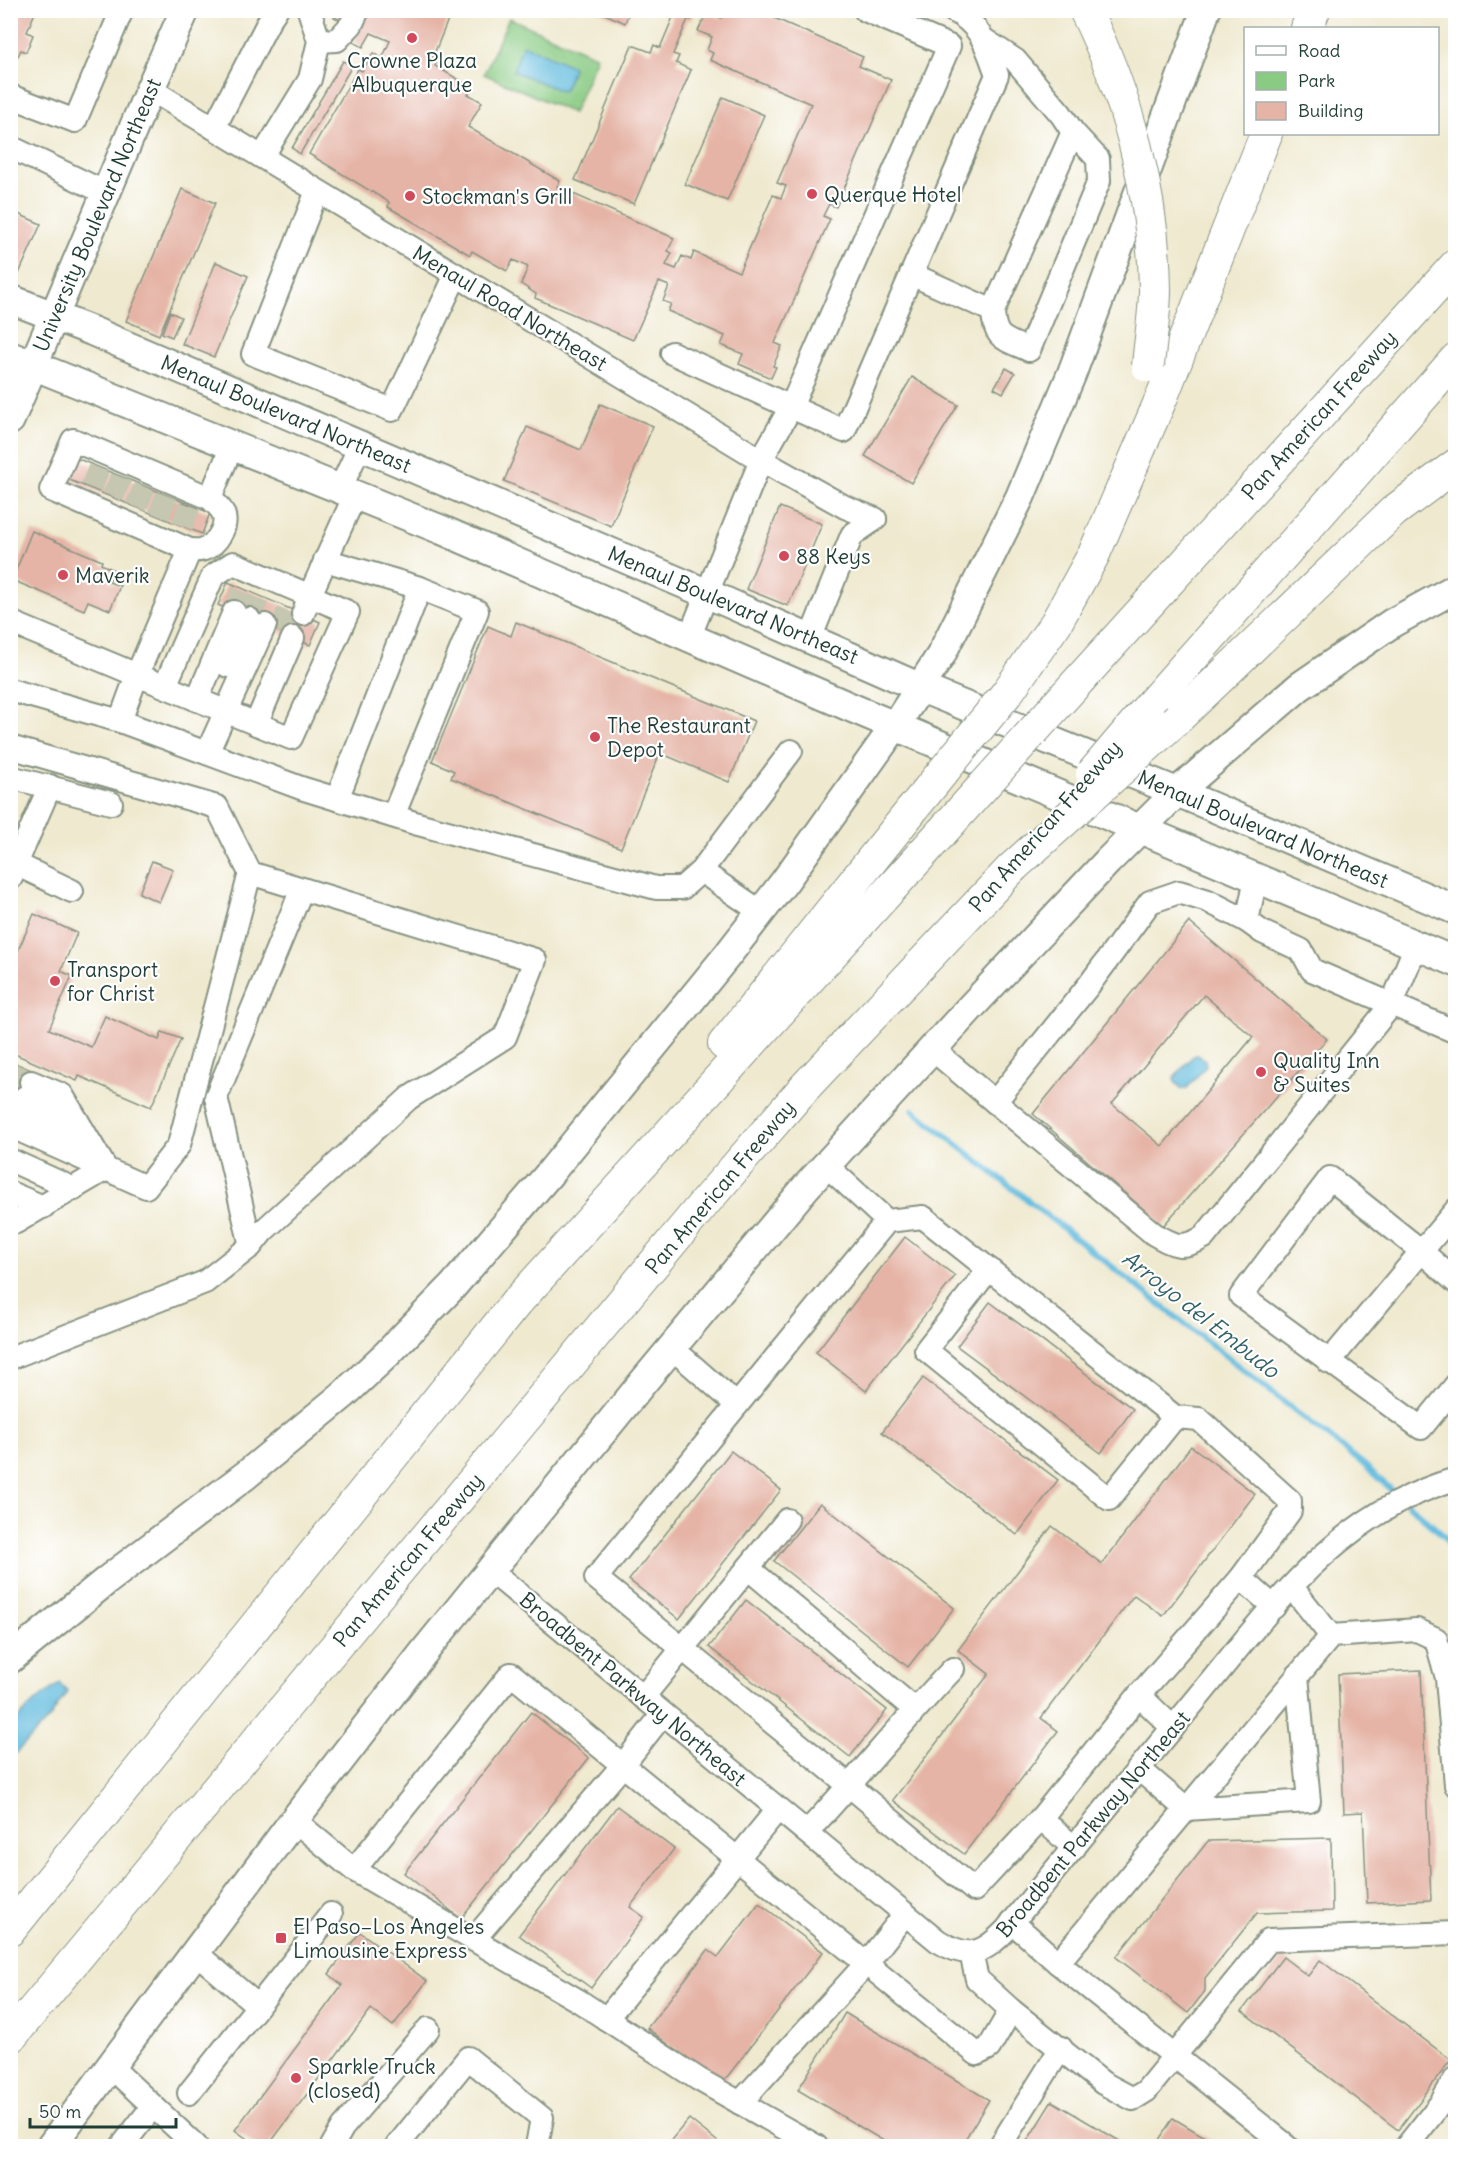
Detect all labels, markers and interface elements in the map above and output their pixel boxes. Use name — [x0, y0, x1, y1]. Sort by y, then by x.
legend — [1244, 27, 1439, 135]
marker: Crowne Plaza Albuquerque — [405, 31, 419, 45]
text: Road — [1298, 39, 1341, 62]
place label: Crowne Plaza Albuquerque — [347, 47, 477, 98]
text: Park — [1298, 69, 1335, 92]
street label: University Boulevard Northeast — [27, 74, 167, 356]
text: Building — [1298, 99, 1363, 122]
place label: Querque Hotel — [824, 181, 961, 208]
place label: Stockman's Grill — [422, 183, 572, 210]
marker: Querque Hotel — [805, 187, 819, 201]
marker: Stockman's Grill — [403, 189, 417, 203]
street label: Menaul Road Northeast — [408, 239, 612, 377]
street label: Pan American Freeway — [1236, 324, 1402, 506]
street label: Menaul Boulevard Northeast — [157, 349, 415, 479]
street label: Menaul Boulevard Northeast — [604, 540, 862, 670]
place label: 88 Keys — [796, 543, 870, 570]
marker: 88 Keys — [777, 549, 791, 563]
place label: Maverik — [75, 562, 149, 589]
marker: Maverik — [56, 568, 70, 582]
place label: The Restaurant Depot — [607, 712, 751, 763]
marker: The Restaurant Depot — [588, 730, 602, 744]
street label: Pan American Freeway — [963, 734, 1127, 918]
street label: Menaul Boulevard Northeast — [1134, 764, 1392, 894]
place label: Transport for Christ — [67, 956, 158, 1007]
marker: Transport for Christ — [48, 974, 62, 988]
place label: Quality Inn & Suites — [1273, 1047, 1380, 1098]
marker: Quality Inn & Suites — [1254, 1065, 1268, 1079]
street label: Pan American Freeway — [639, 1094, 801, 1280]
water label: Arroyo del Embudo — [1117, 1244, 1286, 1385]
street label: Pan American Freeway — [327, 1467, 489, 1653]
street label: Broadbent Parkway Northeast — [514, 1586, 752, 1792]
street label: Broadbent Parkway Northeast — [990, 1705, 1196, 1943]
place label: El Paso–Los Angeles Limousine Express — [293, 1913, 484, 1964]
marker: El Paso–Los Angeles Limousine Express — [274, 1931, 288, 1945]
place label: Sparkle Truck (closed) — [308, 2053, 436, 2104]
marker: Sparkle Truck (closed) — [289, 2071, 303, 2085]
scale bar — [30, 2091, 176, 2129]
text: 50 m — [39, 2100, 81, 2123]

